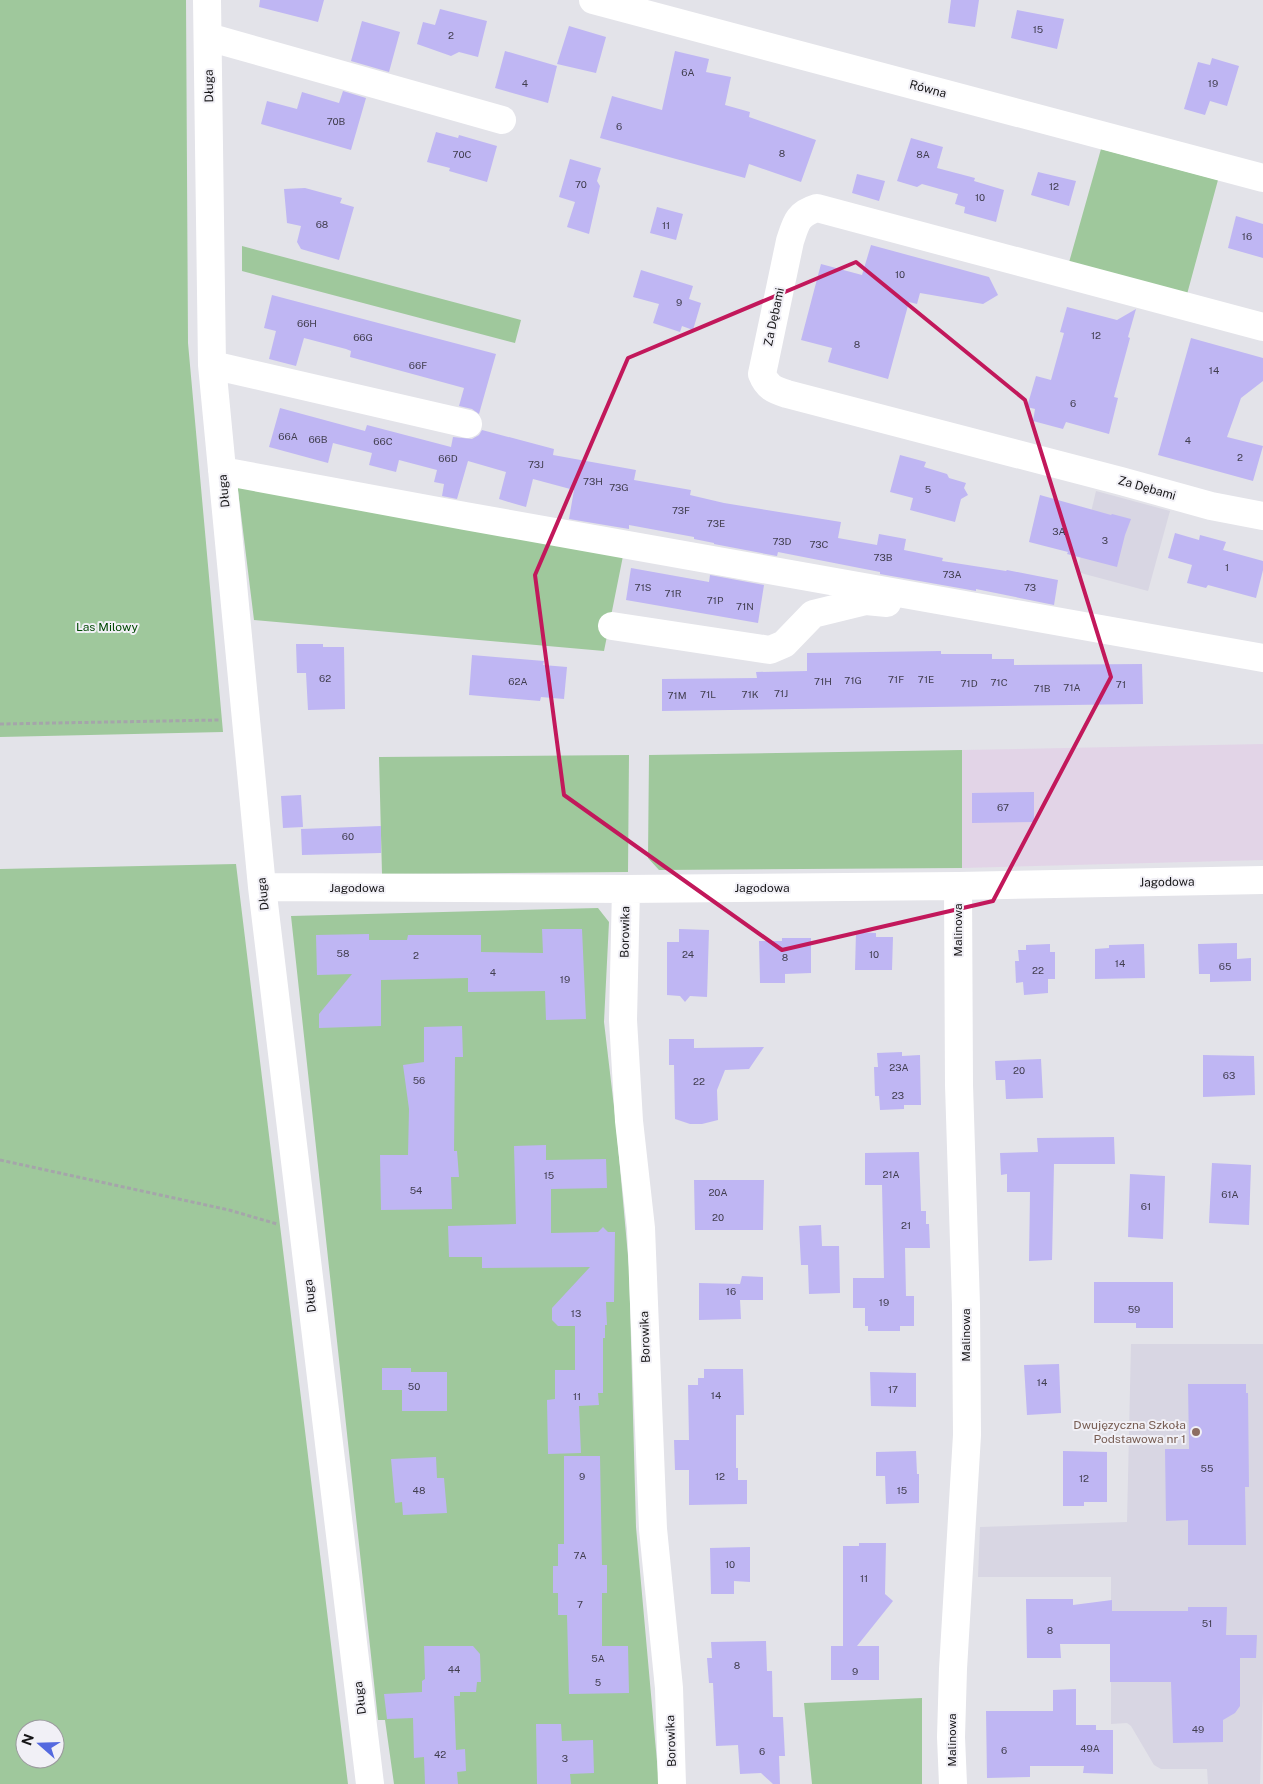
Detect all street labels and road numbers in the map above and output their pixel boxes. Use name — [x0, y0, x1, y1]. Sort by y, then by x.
street label: Długa — [202, 69, 216, 103]
street label: Równa — [908, 77, 948, 101]
street label: Za Dębami — [761, 286, 787, 348]
street label: Za Dębami — [1116, 473, 1178, 503]
street label: Długa — [216, 474, 232, 508]
street label: Jagodowa — [1139, 875, 1195, 889]
street label: Długa — [254, 877, 272, 911]
street label: Jagodowa — [329, 881, 385, 895]
street label: Jagodowa — [734, 881, 790, 895]
street label: Malinowa — [951, 903, 965, 957]
street label: Borowika — [618, 906, 632, 958]
street label: Długa — [301, 1279, 319, 1313]
street label: Malinowa — [959, 1308, 973, 1362]
street label: Borowika — [637, 1311, 653, 1363]
street label: Długa — [351, 1681, 369, 1715]
street label: Malinowa — [945, 1713, 959, 1767]
street label: Borowika — [663, 1715, 679, 1767]

